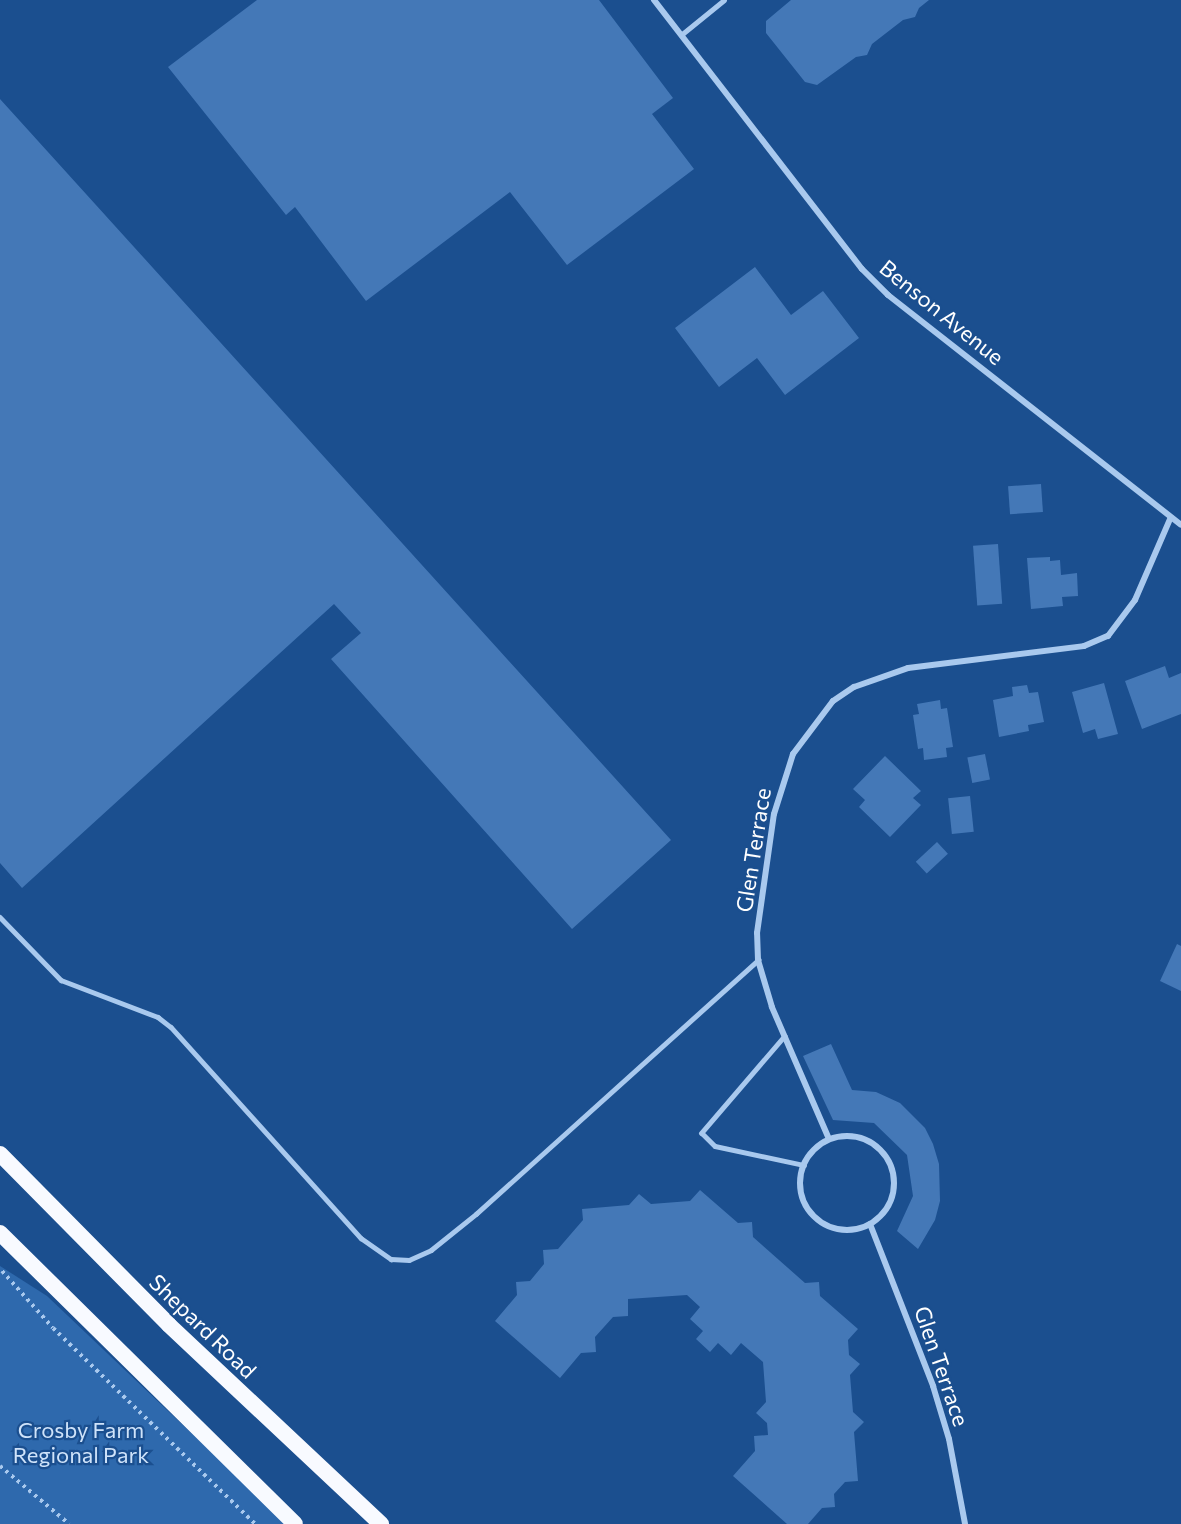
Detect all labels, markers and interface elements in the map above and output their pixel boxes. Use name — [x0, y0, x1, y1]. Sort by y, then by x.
street label: Benson Avenue — [875, 254, 1009, 370]
street label: Glen Terrace — [730, 786, 776, 914]
street label: Shepard Road — [144, 1268, 262, 1384]
street label: Glen Terrace — [909, 1302, 975, 1430]
park label: Crosby Farm Regional Park — [13, 1416, 149, 1468]

